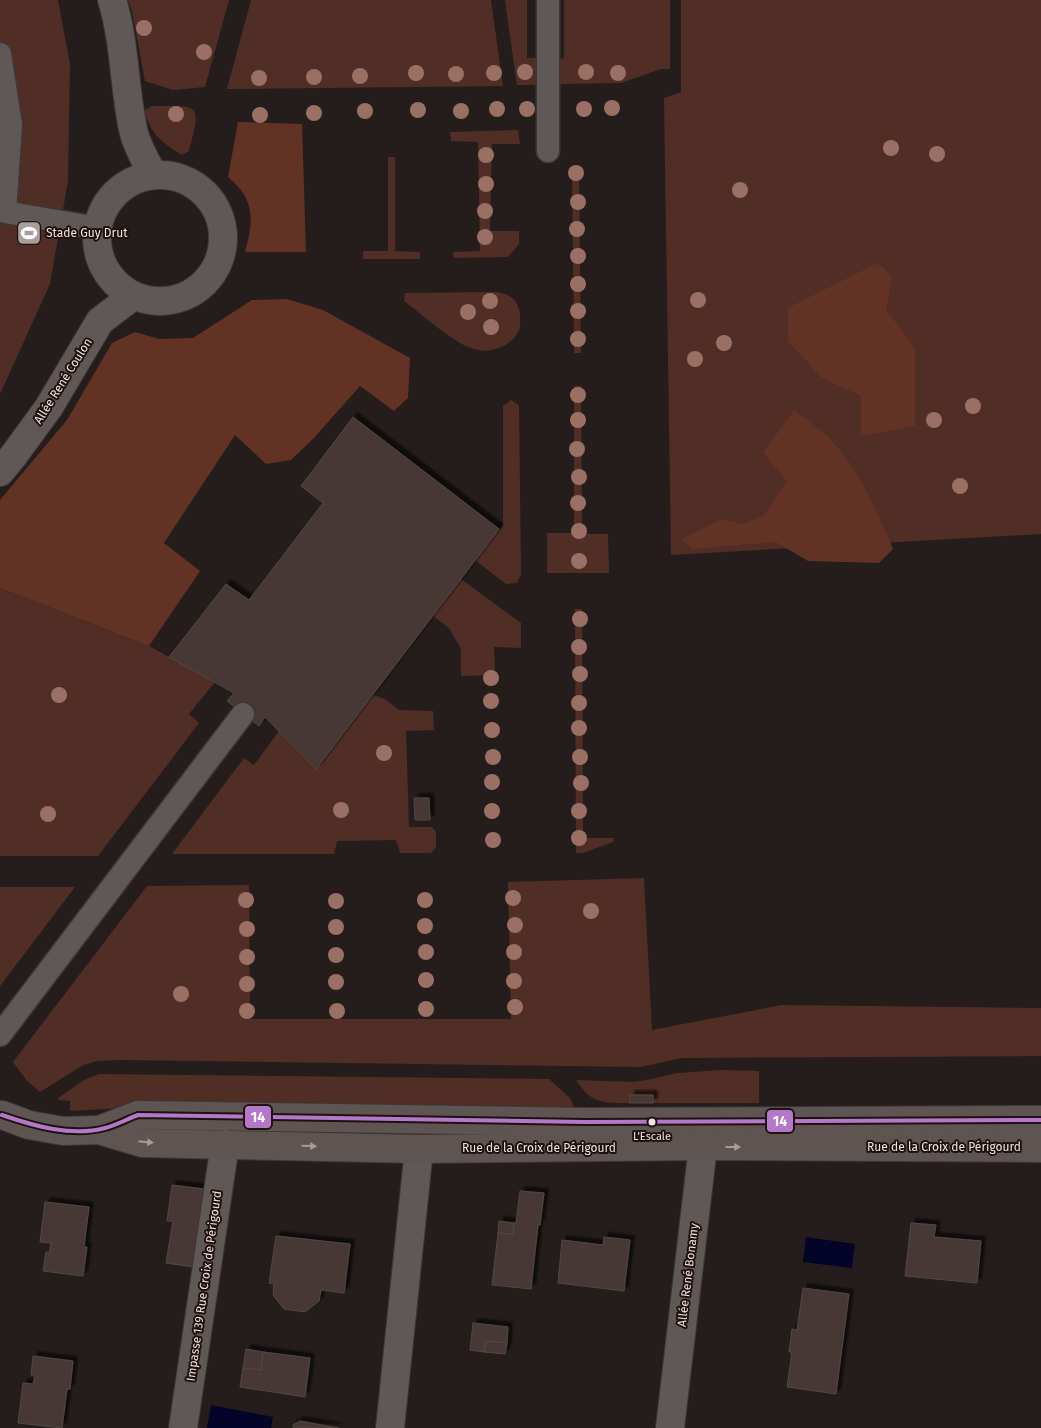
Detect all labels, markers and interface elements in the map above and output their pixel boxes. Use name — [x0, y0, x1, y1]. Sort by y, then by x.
sports icon: Stade Guy Drut — [16, 220, 42, 246]
place label: Stade Guy Drut — [46, 226, 128, 240]
street label: Allée René Coulon — [31, 336, 95, 426]
line badge: 14 — [244, 1105, 272, 1129]
text: 14 — [251, 1109, 265, 1126]
line badge: 14 — [766, 1109, 794, 1133]
text: 14 — [773, 1113, 787, 1130]
marker: L'Escale — [647, 1117, 657, 1127]
place label: L'Escale — [633, 1130, 671, 1143]
one-way arrow — [139, 1138, 155, 1146]
street label: Rue de la Croix de Périgourd — [867, 1140, 1021, 1154]
street label: Rue de la Croix de Périgourd — [462, 1141, 616, 1155]
one-way arrow — [301, 1142, 317, 1150]
one-way arrow — [726, 1143, 742, 1151]
street label: Impasse 139 Rue Croix de Périgourd — [184, 1190, 224, 1382]
street label: Allée René Bonamy — [675, 1222, 701, 1328]

